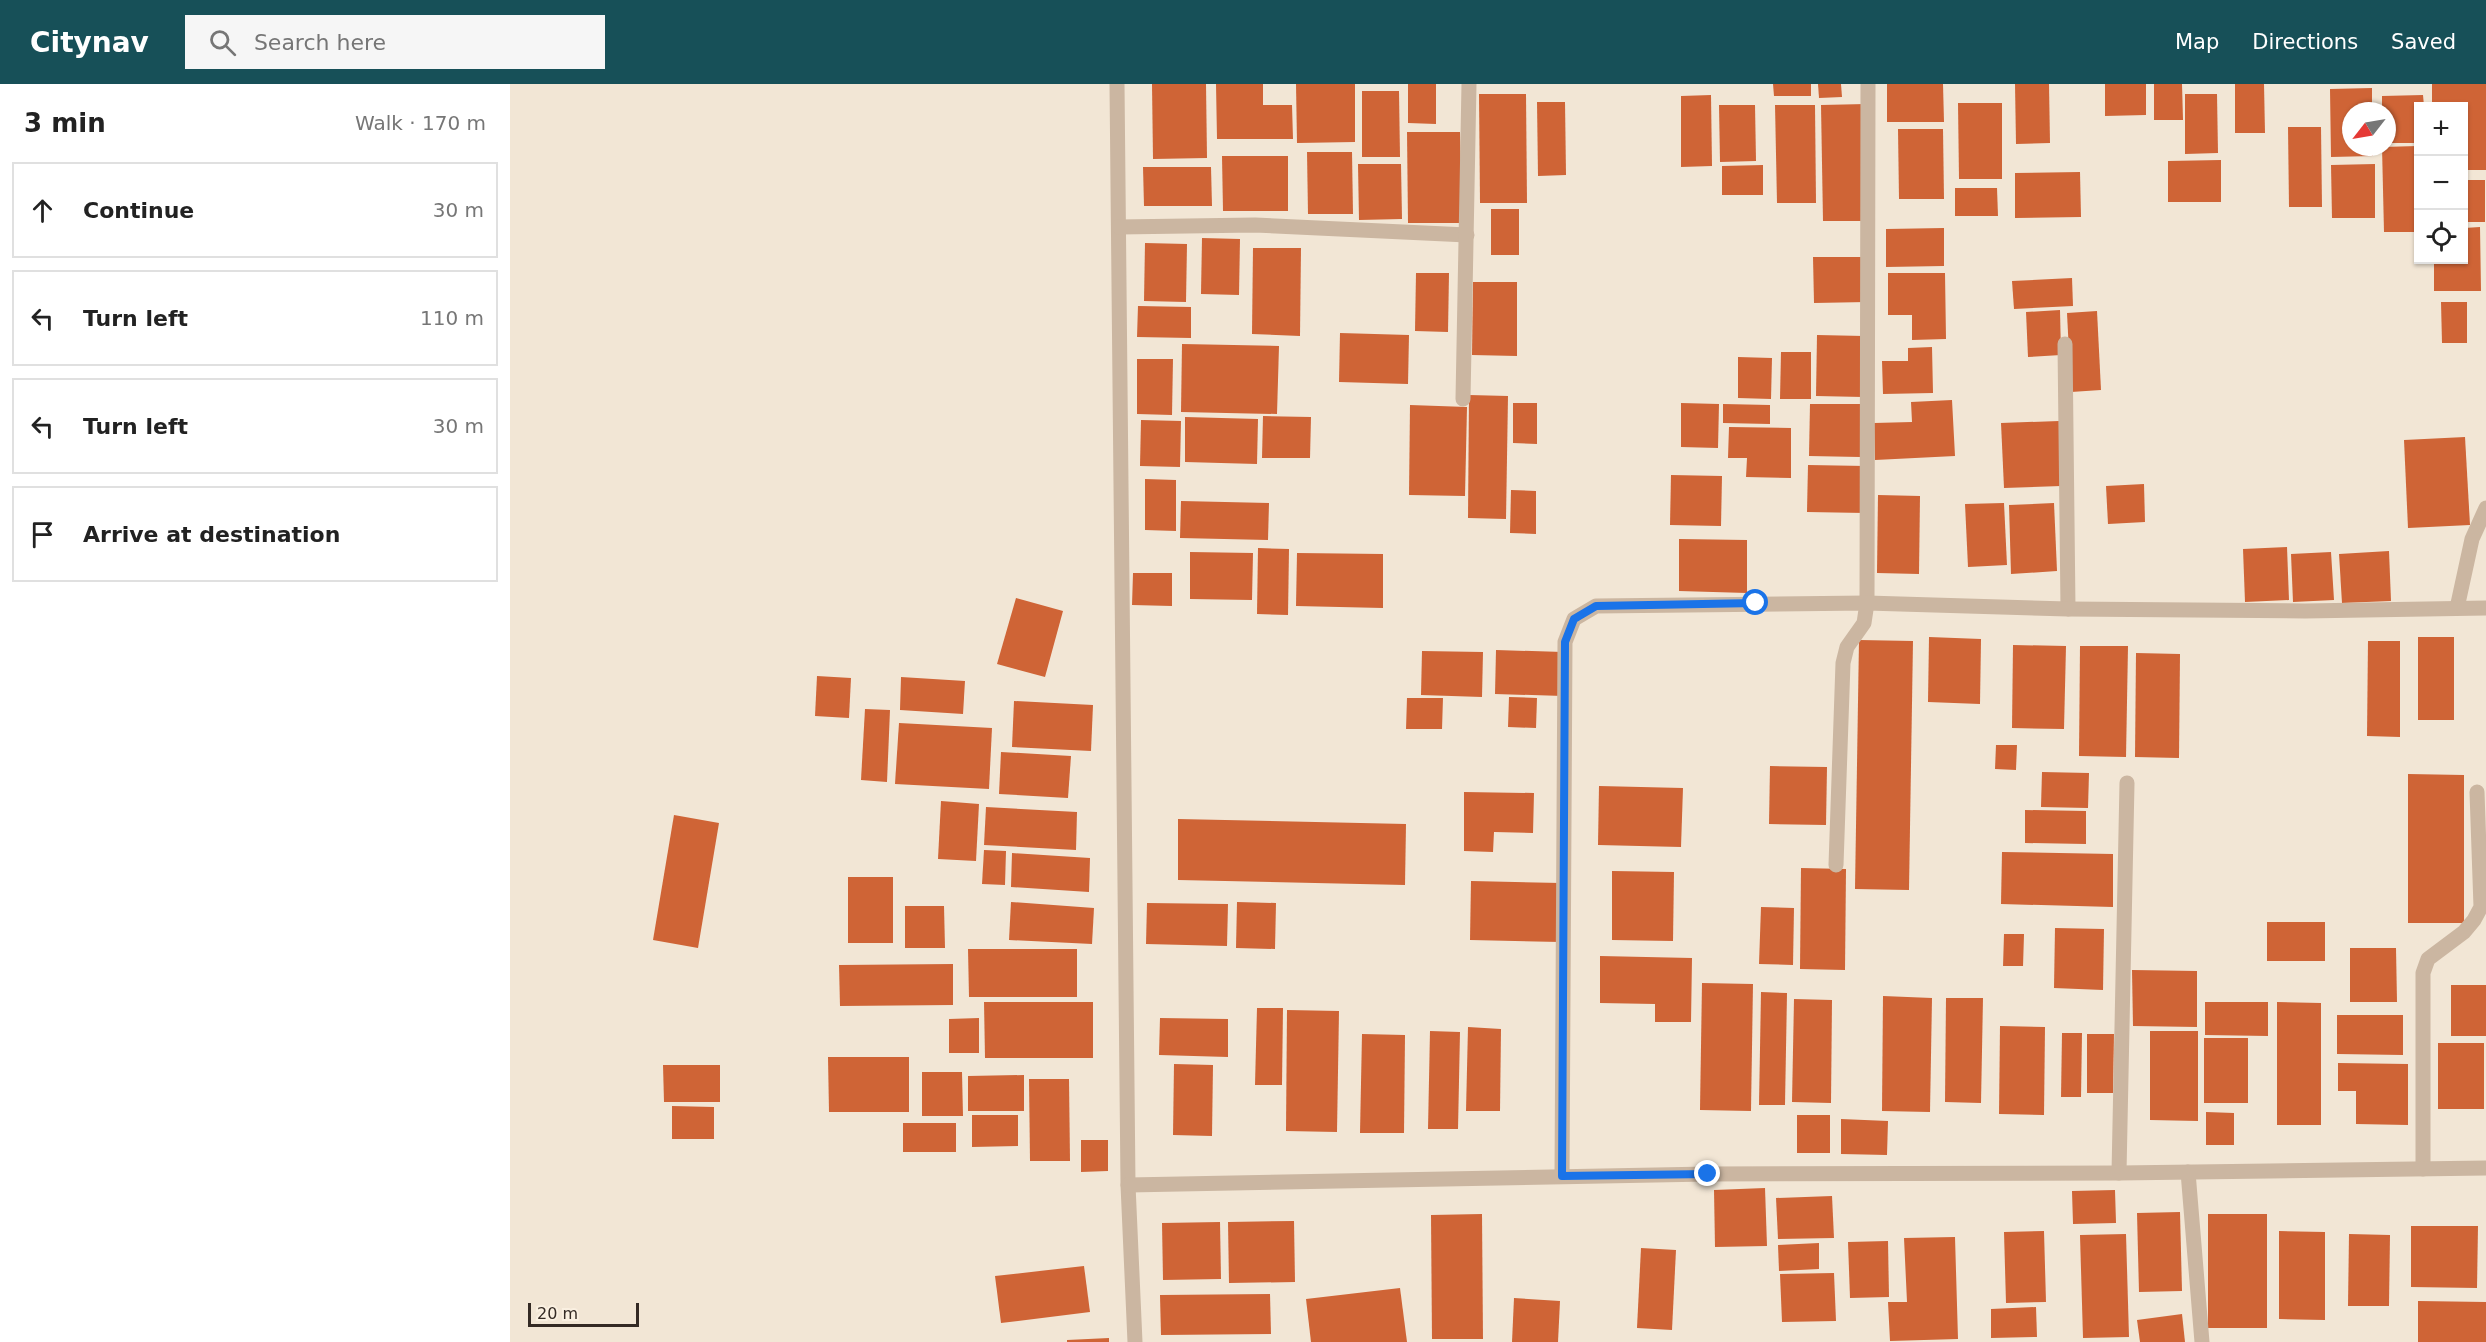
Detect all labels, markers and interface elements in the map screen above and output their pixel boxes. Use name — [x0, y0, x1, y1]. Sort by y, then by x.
search box — [185, 15, 605, 69]
text: Citynav — [30, 26, 149, 59]
icon: search — [206, 26, 239, 59]
text: Search here — [254, 30, 386, 55]
text: Map — [2175, 30, 2219, 54]
text: Directions — [2252, 30, 2358, 54]
text: Saved — [2391, 30, 2456, 54]
north arrow — [2342, 102, 2396, 156]
map controls — [2414, 102, 2468, 264]
button: + — [2414, 102, 2468, 156]
text: 3 min — [24, 108, 106, 138]
text: Walk · 170 m — [355, 111, 486, 135]
button: − — [2414, 156, 2468, 210]
icon: ahead — [26, 194, 59, 227]
text: Continue — [83, 198, 194, 223]
text: 30 m — [433, 198, 484, 222]
button: locate — [2414, 210, 2468, 264]
icon: left — [26, 302, 59, 335]
text: Turn left — [83, 306, 188, 331]
text: 110 m — [420, 306, 484, 330]
icon: left — [26, 410, 59, 443]
text: Turn left — [83, 414, 188, 439]
text: 30 m — [433, 414, 484, 438]
icon: arrive — [26, 518, 59, 551]
text: Arrive at destination — [83, 522, 340, 547]
route start — [1742, 589, 1768, 615]
route end — [1694, 1160, 1720, 1186]
scale bar — [528, 1300, 639, 1328]
text: 20 m — [537, 1304, 578, 1323]

